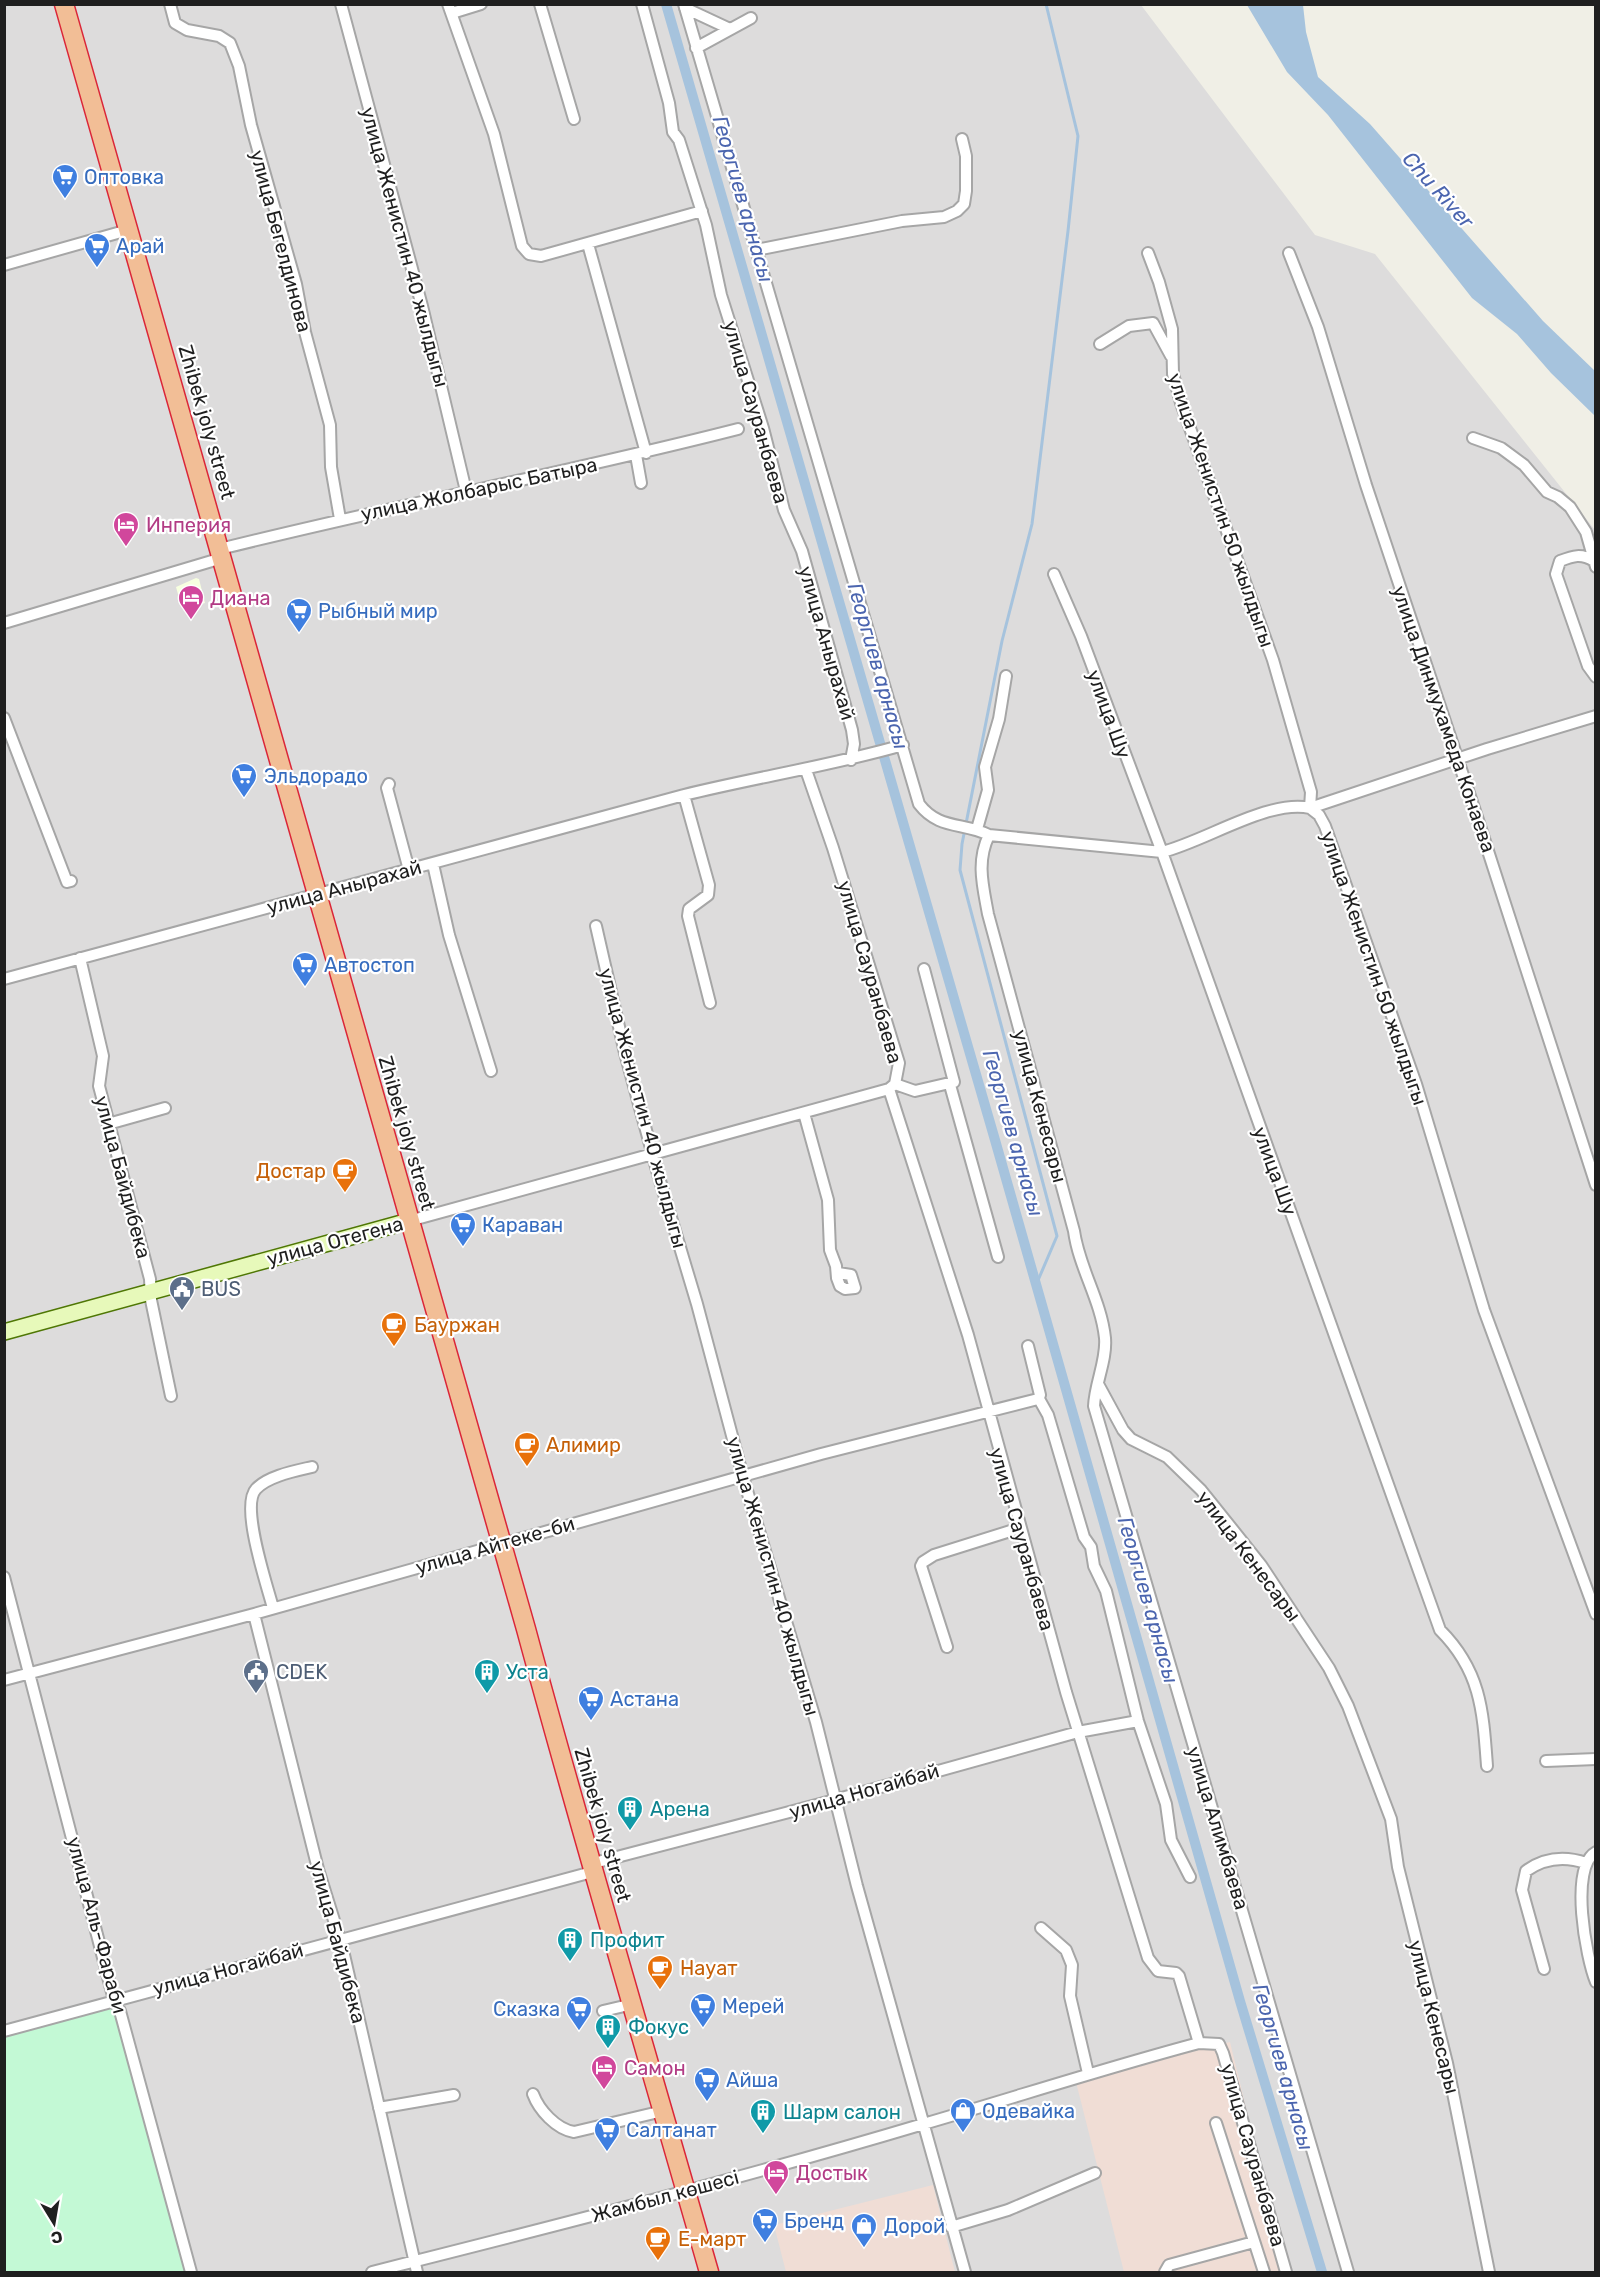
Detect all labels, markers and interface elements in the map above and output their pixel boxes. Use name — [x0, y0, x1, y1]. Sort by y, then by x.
street label: улица Женистин 40 жылдыгы — [356, 104, 454, 390]
water label: Георгиев арнасы — [708, 113, 779, 285]
water label: Chu River — [1397, 146, 1480, 234]
street label: улица Бегелдинова — [245, 147, 317, 335]
supermarket icon: Оптовка — [50, 162, 80, 200]
place label: Оптовка — [84, 165, 164, 189]
supermarket icon: Арай — [82, 231, 112, 269]
place label: Арай — [116, 234, 165, 258]
street label: улица Сауранбаева — [718, 318, 794, 506]
street label: Zhibek joly street — [173, 342, 241, 502]
street label: улица Женистин 50 жылдыгы — [1163, 370, 1279, 650]
street label: улица Жолбарыс Батыра — [359, 452, 599, 526]
hotel icon: Инперия — [111, 510, 141, 548]
place label: Инперия — [146, 513, 231, 537]
street label: улица Анырахай — [794, 563, 860, 723]
water label: Георгиев арнасы — [843, 580, 914, 752]
street label: улица Динмухамеда Конаева — [1387, 582, 1501, 856]
hotel icon: Диана — [176, 583, 206, 621]
place label: Диана — [210, 586, 271, 610]
supermarket icon: Рыбный мир — [284, 596, 314, 634]
place label: Рыбный мир — [318, 599, 438, 623]
street label: улица Шу — [1082, 666, 1136, 762]
supermarket icon: Эльдорадо — [229, 761, 259, 799]
place label: Эльдорадо — [264, 764, 368, 788]
street label: улица Женистин 50 жылдыгы — [1316, 828, 1432, 1108]
street label: улица Анырахай — [264, 855, 424, 919]
street label: улица Сауранбаева — [832, 878, 908, 1066]
supermarket icon: Автостоп — [290, 950, 320, 988]
place label: Автостоп — [324, 953, 415, 977]
street label: улица Женистин 40 жылдыгы — [594, 965, 692, 1251]
street label: улица Кенесары — [1008, 1027, 1072, 1185]
water label: Георгиев арнасы — [978, 1047, 1049, 1219]
street label: Zhibek joly street — [373, 1053, 441, 1213]
street label: улица Байдибека — [90, 1093, 156, 1261]
street label: улица Шу — [1248, 1123, 1302, 1219]
cafe icon: Достар — [330, 1156, 360, 1194]
place label: Достар — [256, 1159, 326, 1183]
supermarket icon: Караван — [448, 1210, 478, 1248]
street label: улица Отегена — [264, 1211, 406, 1271]
place label: Караван — [482, 1213, 563, 1237]
public building icon: BUS — [167, 1274, 197, 1312]
place label: BUS — [201, 1277, 241, 1301]
cafe icon: Бауржан — [379, 1310, 409, 1348]
place label: Бауржан — [414, 1313, 500, 1337]
cafe icon: Алимир — [512, 1430, 542, 1468]
place label: Алимир — [546, 1433, 621, 1457]
street label: улица Женистин 40 жылдыгы — [722, 1434, 824, 1718]
street label: улица Сауранбаева — [984, 1445, 1060, 1633]
street label: улица Кенесары — [1192, 1486, 1306, 1626]
street label: улица Айтеке-би — [413, 1511, 577, 1579]
water label: Георгиев арнасы — [1113, 1514, 1184, 1686]
public building icon: CDEK — [241, 1657, 271, 1695]
building icon: Уста — [472, 1657, 502, 1695]
place label: CDEK — [276, 1660, 327, 1684]
place label: Уста — [506, 1660, 549, 1684]
supermarket icon: Астана — [576, 1684, 606, 1722]
place label: Астана — [610, 1687, 679, 1711]
street label: улица Алимбаева — [1182, 1744, 1254, 1912]
street label: Zhibek joly street — [569, 1745, 637, 1905]
street label: улица Ногайбай — [786, 1758, 942, 1824]
building icon: Арена — [615, 1794, 645, 1832]
place label: Арена — [650, 1797, 710, 1821]
street label: улица Аль-Фараби — [62, 1834, 132, 2016]
street label: улица Байдибека — [305, 1858, 371, 2026]
building icon: Профит — [555, 1925, 585, 1963]
place label: Профит — [590, 1928, 664, 1952]
street label: улица Ногайбай — [150, 1937, 306, 2001]
street label: улица Кенесары — [1403, 1938, 1465, 2096]
cafe icon: Науат — [645, 1953, 675, 1991]
place label: Науат — [680, 1956, 738, 1980]
water label: Георгиев арнасы — [1248, 1981, 1319, 2153]
supermarket icon: Мерей — [688, 1991, 718, 2029]
supermarket icon: Сказка — [564, 1994, 594, 2032]
place label: Мерей — [722, 1994, 784, 2018]
place label: Сказка — [493, 1997, 560, 2021]
building icon: Фокус — [593, 2012, 623, 2050]
place label: Фокус — [628, 2015, 689, 2039]
hotel icon: Самон — [589, 2053, 619, 2091]
place label: Самон — [624, 2056, 686, 2080]
street label: улица Сауранбаева — [1215, 2061, 1291, 2249]
supermarket icon: Айша — [692, 2065, 722, 2103]
place label: Айша — [726, 2068, 778, 2092]
shop icon: Одевайка — [948, 2096, 978, 2134]
building icon: Шарм салон — [748, 2097, 778, 2135]
place label: Одевайка — [982, 2099, 1075, 2123]
place label: Шарм салон — [783, 2100, 901, 2124]
supermarket icon: Салтанат — [592, 2115, 622, 2153]
place label: Салтанат — [626, 2118, 717, 2142]
hotel icon: Достык — [761, 2158, 791, 2196]
place label: Достык — [796, 2161, 868, 2185]
street label: Жамбыл көшесі — [589, 2165, 741, 2227]
north arrow — [24, 2193, 84, 2253]
supermarket icon: Бренд — [750, 2206, 780, 2244]
place label: Бренд — [784, 2209, 844, 2233]
shop icon: Дорой — [849, 2211, 879, 2249]
place label: Дорой — [884, 2214, 945, 2238]
cafe icon: Е-март — [643, 2224, 673, 2262]
text: С — [49, 2227, 64, 2248]
place label: Е-март — [678, 2227, 746, 2251]

